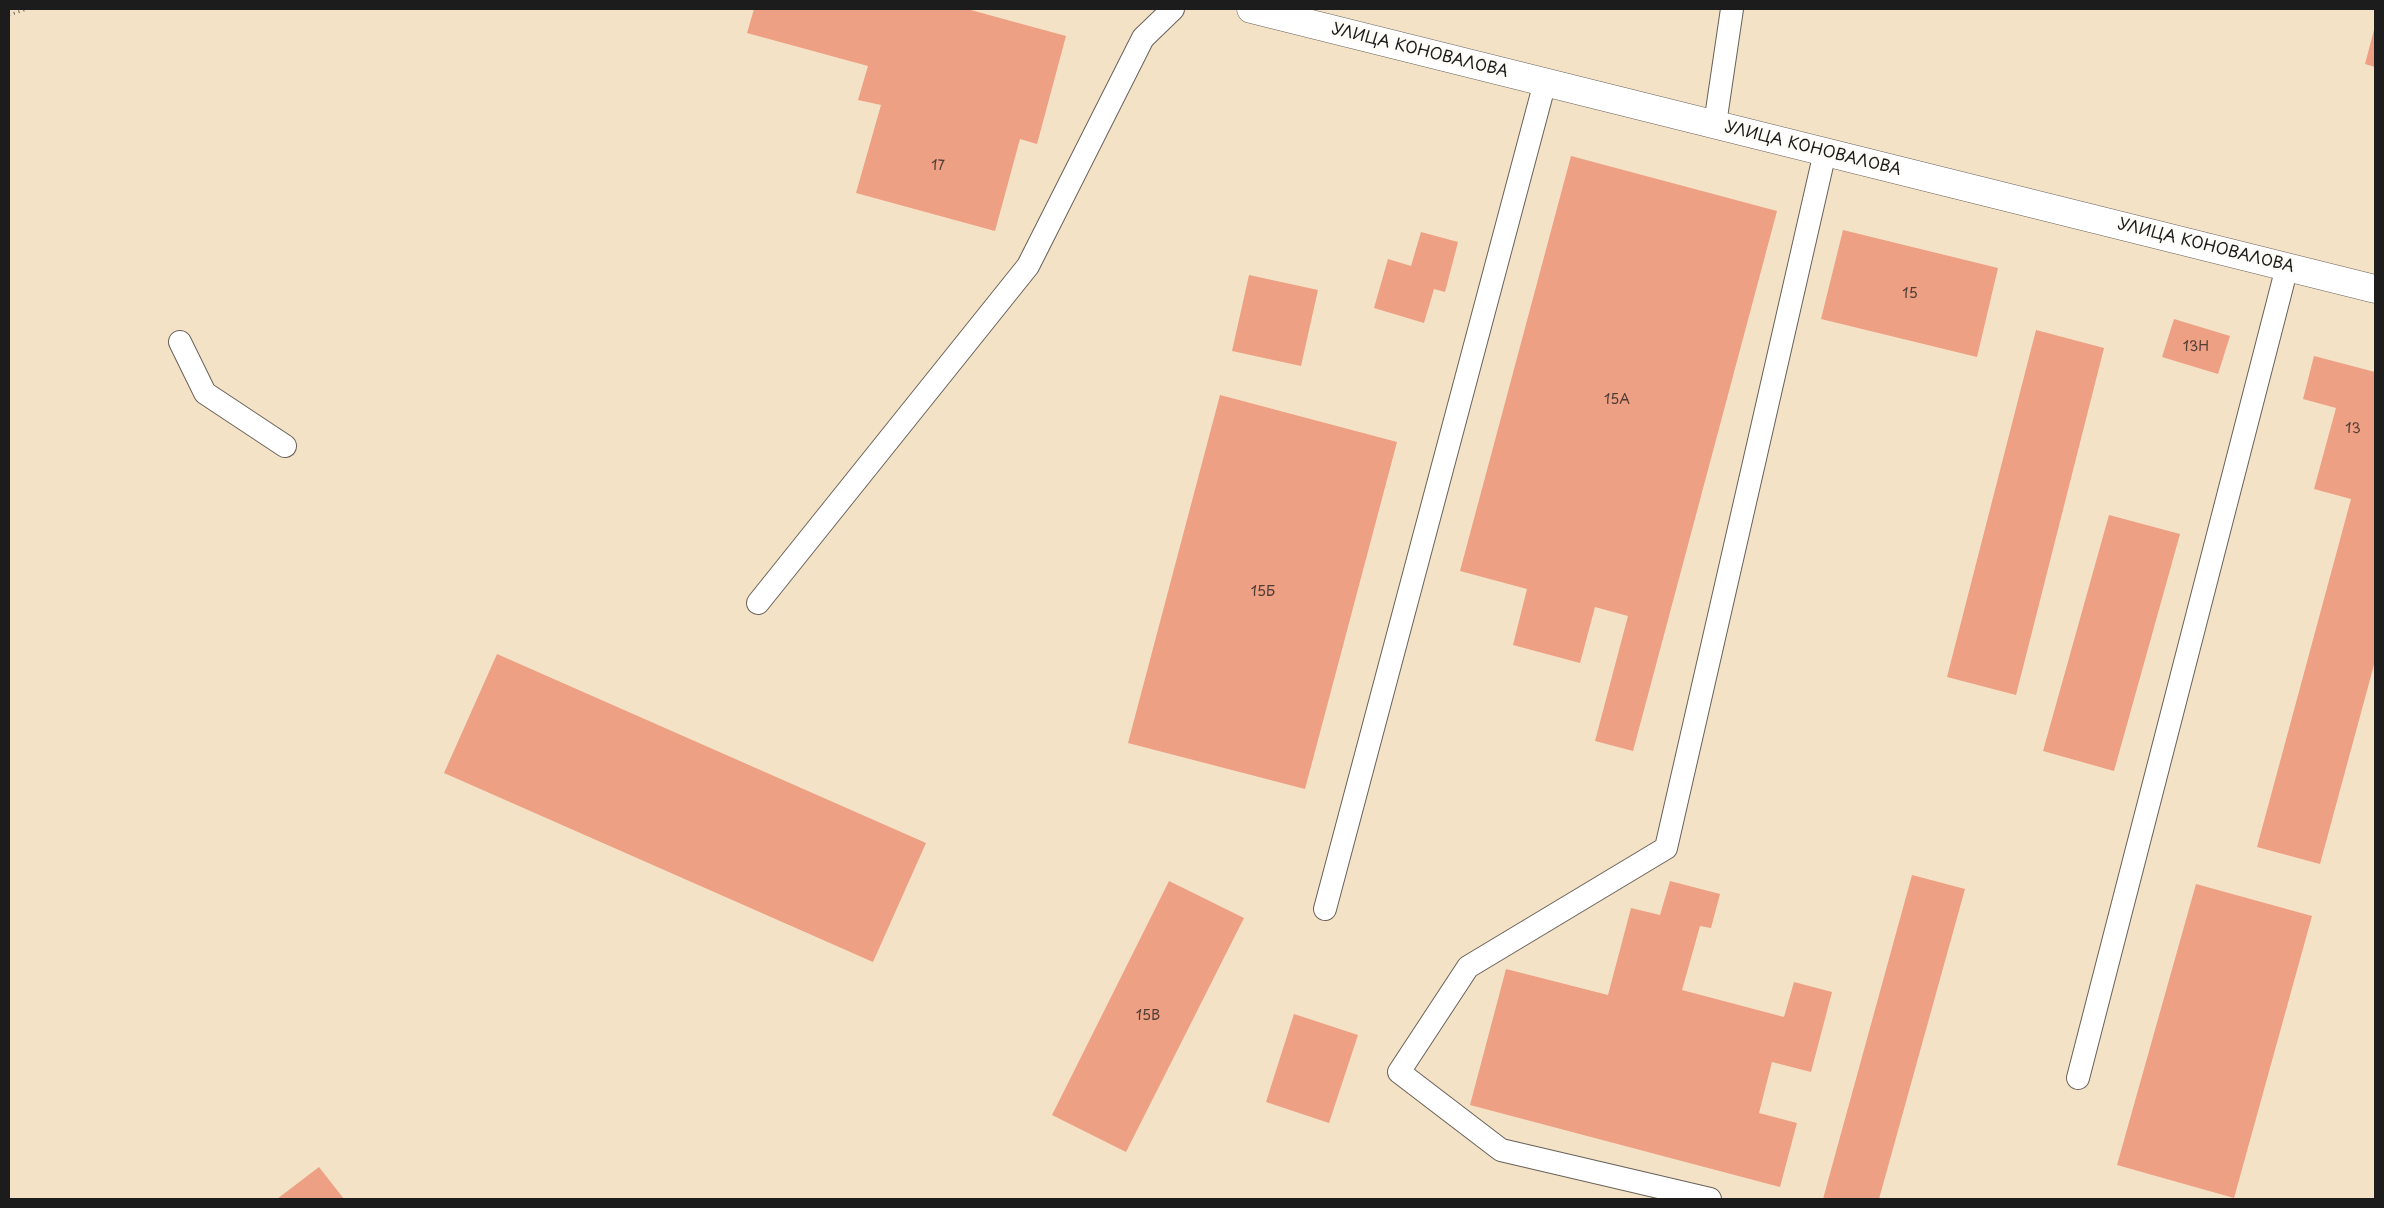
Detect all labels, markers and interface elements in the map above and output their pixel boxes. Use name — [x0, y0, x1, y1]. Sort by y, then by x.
street label: УЛИЦА КОНОВАЛОВА — [1330, 20, 1510, 82]
street label: УЛИЦА КОНОВАЛОВА — [1723, 118, 1903, 180]
house number: 17 — [931, 158, 945, 174]
street label: УЛИЦА КОНОВАЛОВА — [2116, 215, 2296, 277]
house number: 15 — [1902, 286, 1918, 302]
house number: 13Н — [2183, 339, 2209, 355]
house number: 15А — [1604, 392, 1630, 408]
house number: 13 — [2345, 421, 2361, 437]
house number: 15Б — [1251, 584, 1275, 600]
house number: 15В — [1136, 1008, 1160, 1024]

